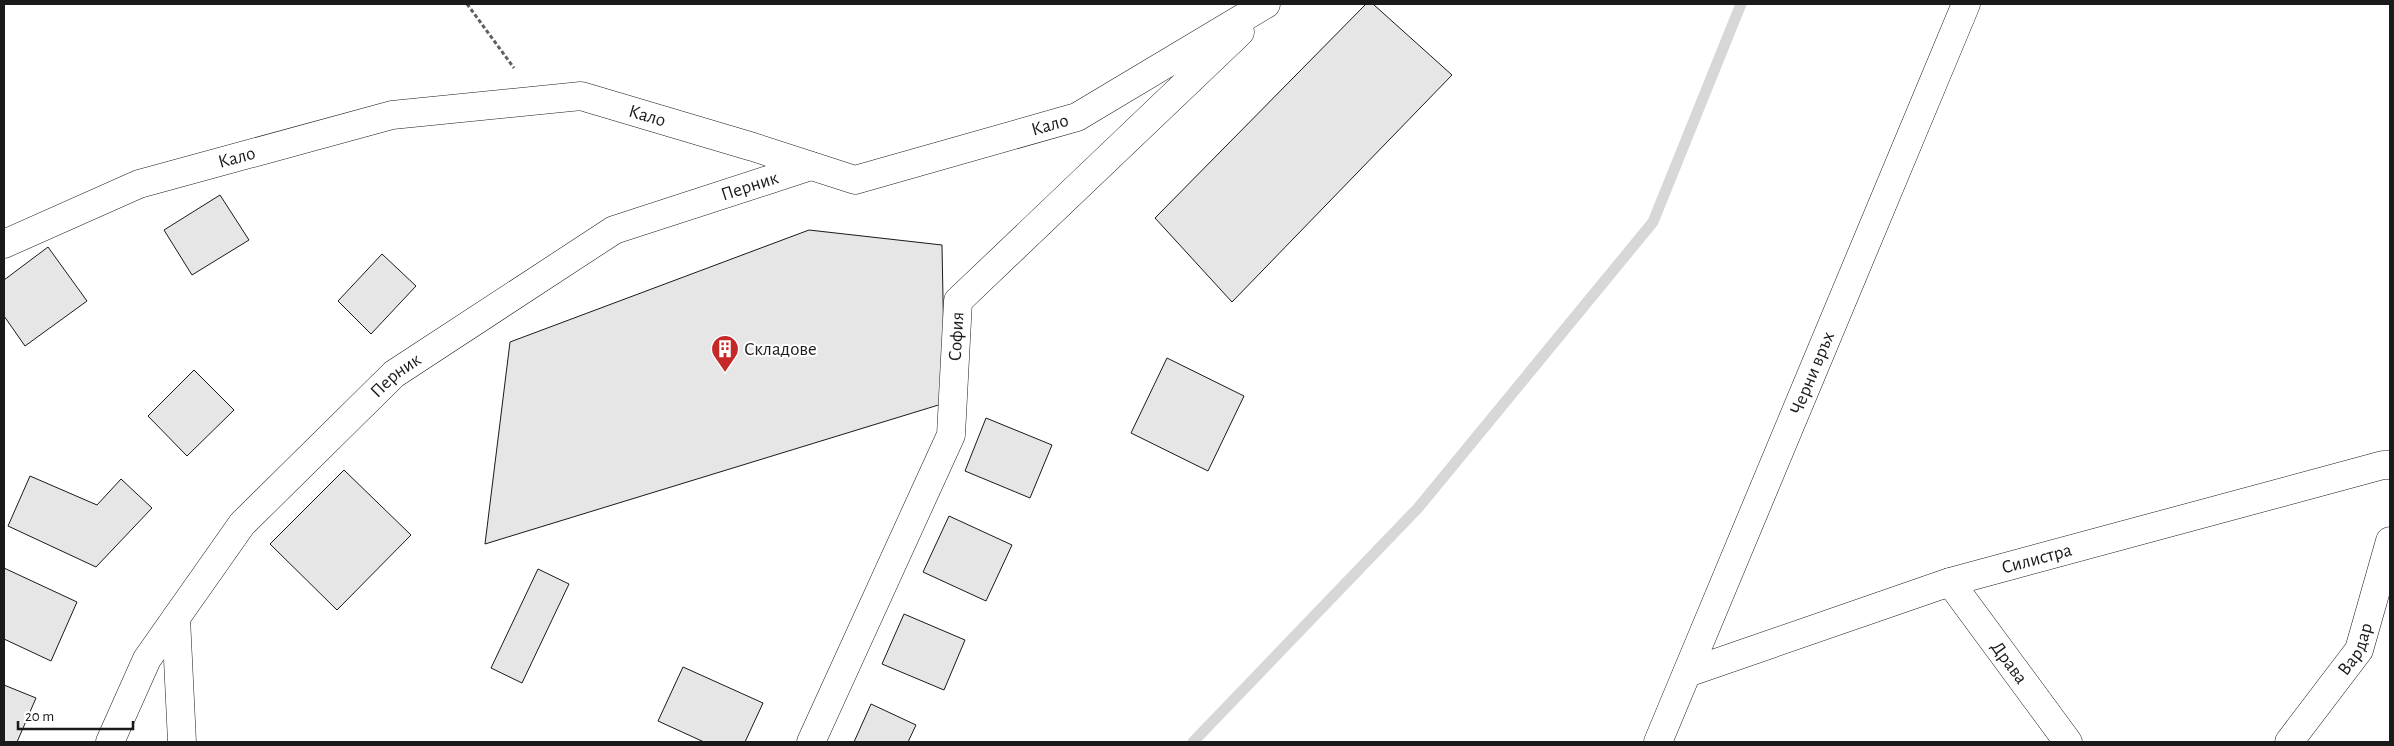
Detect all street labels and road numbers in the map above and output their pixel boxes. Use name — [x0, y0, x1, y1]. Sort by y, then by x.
street label: Кало — [626, 101, 668, 130]
street label: Кало — [1029, 110, 1070, 139]
street label: Кало — [216, 143, 257, 171]
street label: Перник — [719, 168, 781, 204]
street label: София — [945, 311, 967, 362]
street label: Черни връх — [1786, 329, 1838, 417]
street label: Перник — [367, 349, 425, 401]
street label: Силистра — [1999, 540, 2074, 577]
street label: Вардар — [2334, 621, 2376, 679]
street label: Драва — [1987, 638, 2031, 688]

